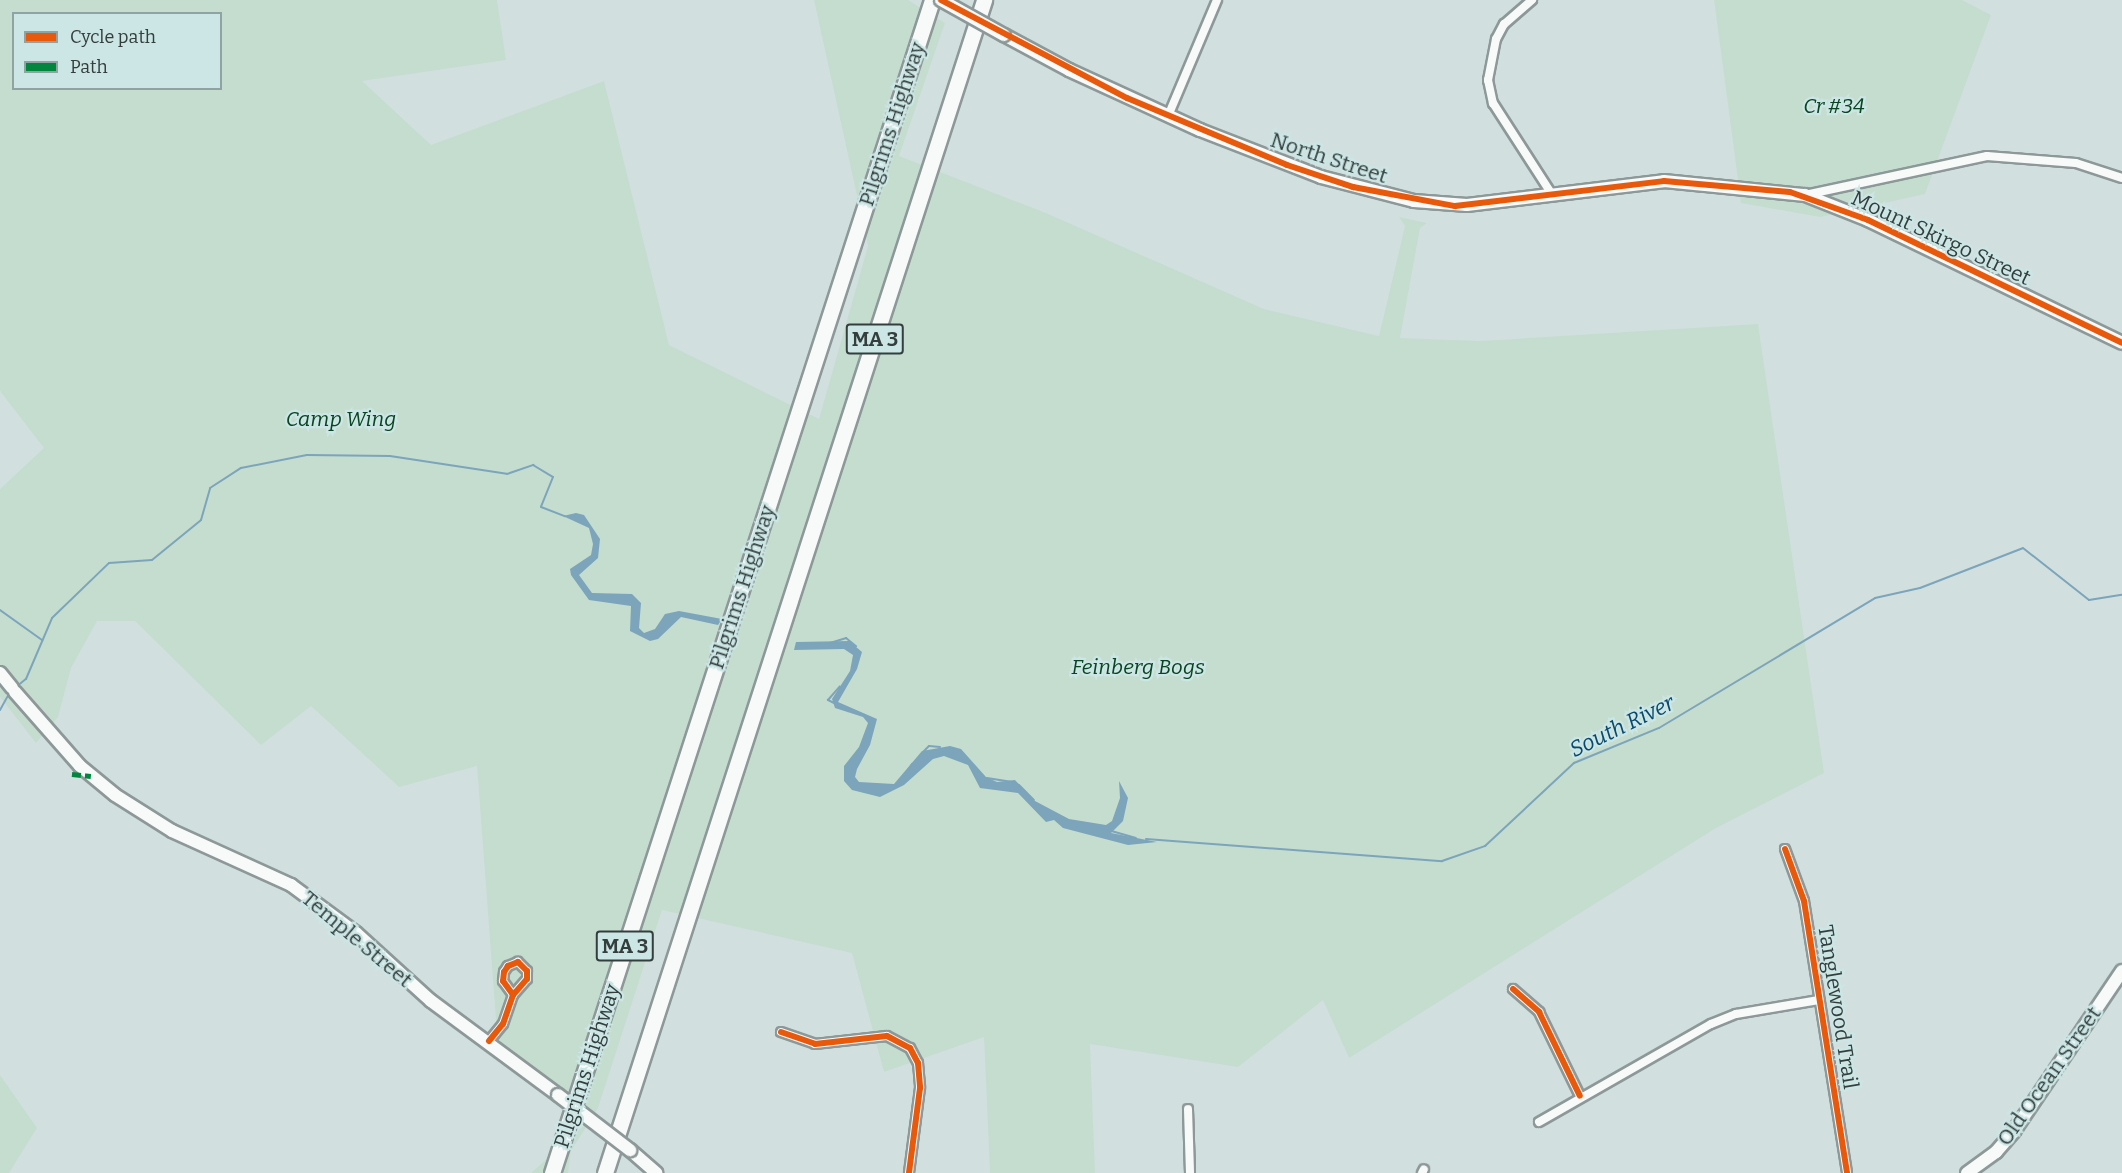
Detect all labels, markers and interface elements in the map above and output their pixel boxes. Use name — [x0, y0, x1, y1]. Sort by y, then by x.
legend — [12, 12, 222, 90]
text: Cycle path — [70, 26, 156, 48]
street label: Pilgrims Highway — [854, 39, 930, 209]
text: Path — [70, 56, 108, 78]
park label: Cr #34 — [1803, 93, 1865, 119]
street label: North Street — [1267, 127, 1391, 189]
street label: Mount Skirgo Street — [1847, 185, 2035, 291]
road number: MA 3 — [845, 322, 905, 356]
park label: Camp Wing — [286, 406, 396, 432]
street label: Pilgrims Highway — [704, 502, 780, 672]
park label: Feinberg Bogs — [1071, 654, 1205, 680]
water label: South River — [1565, 689, 1679, 763]
street label: Temple Street — [297, 886, 417, 992]
street label: Tanglewood Trail — [1813, 923, 1863, 1091]
road number: MA 3 — [595, 929, 655, 963]
street label: Pilgrims Highway — [549, 981, 625, 1151]
street label: Old Ocean Street — [1992, 1002, 2106, 1150]

